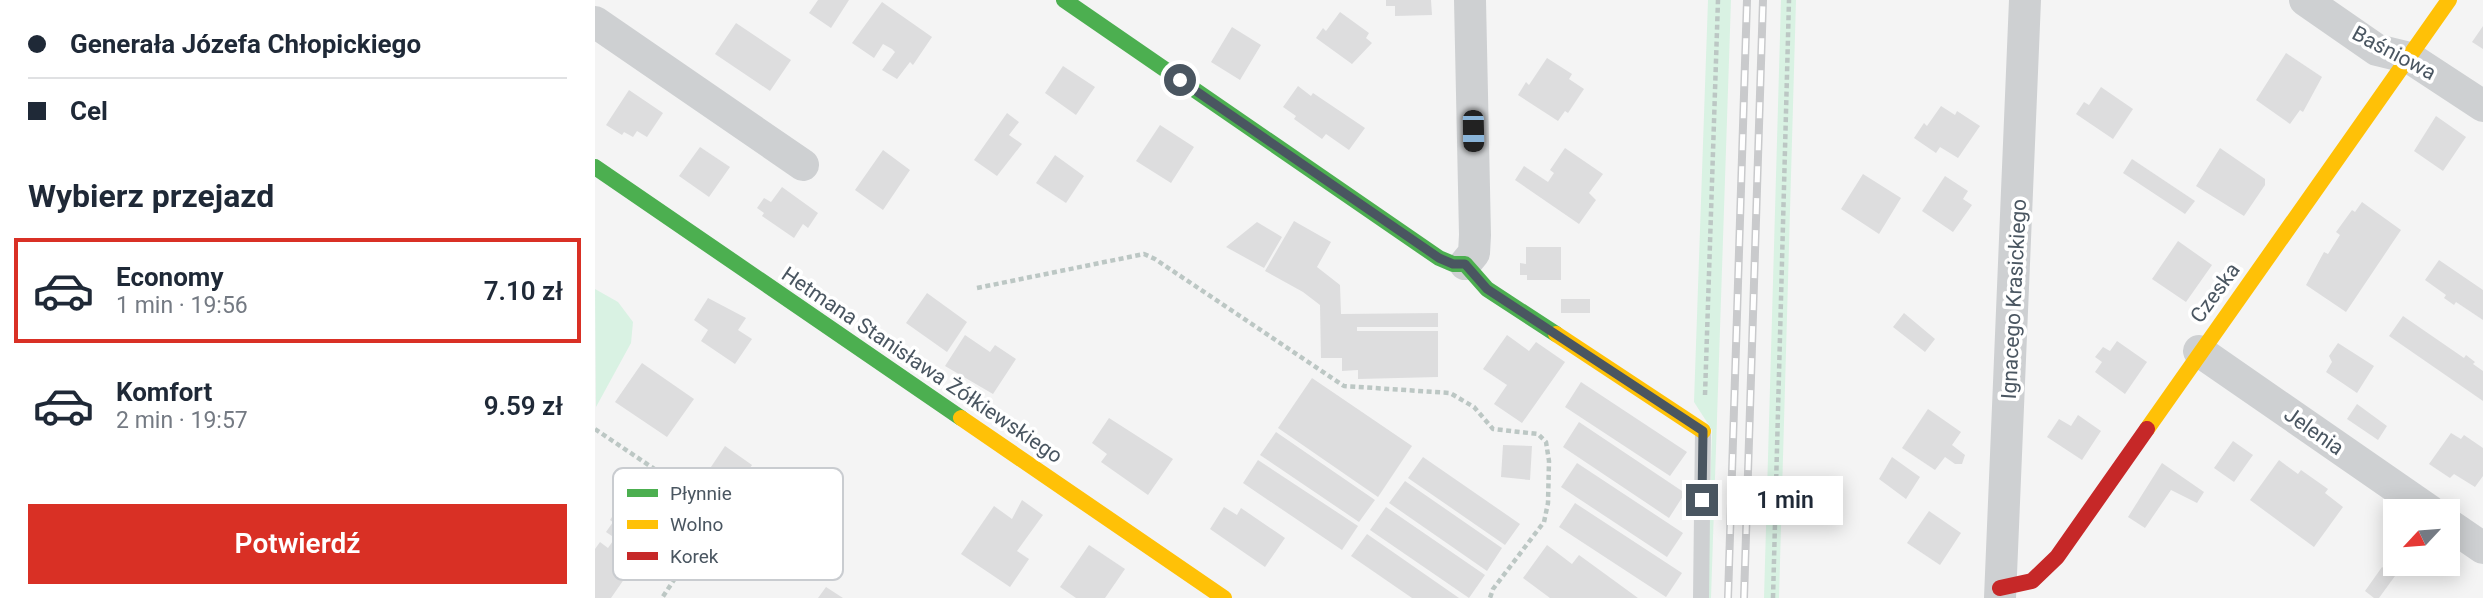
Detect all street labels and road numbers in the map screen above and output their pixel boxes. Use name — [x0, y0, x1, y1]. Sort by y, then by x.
street label: Baśniowa — [2348, 21, 2440, 85]
street label: Ignacego Krasickiego — [1997, 198, 2031, 400]
street label: Czeska — [2185, 258, 2245, 328]
street label: Hetmana Stanisława Żółkiewskiego — [777, 262, 1067, 468]
street label: Jelenia — [2280, 402, 2348, 460]

